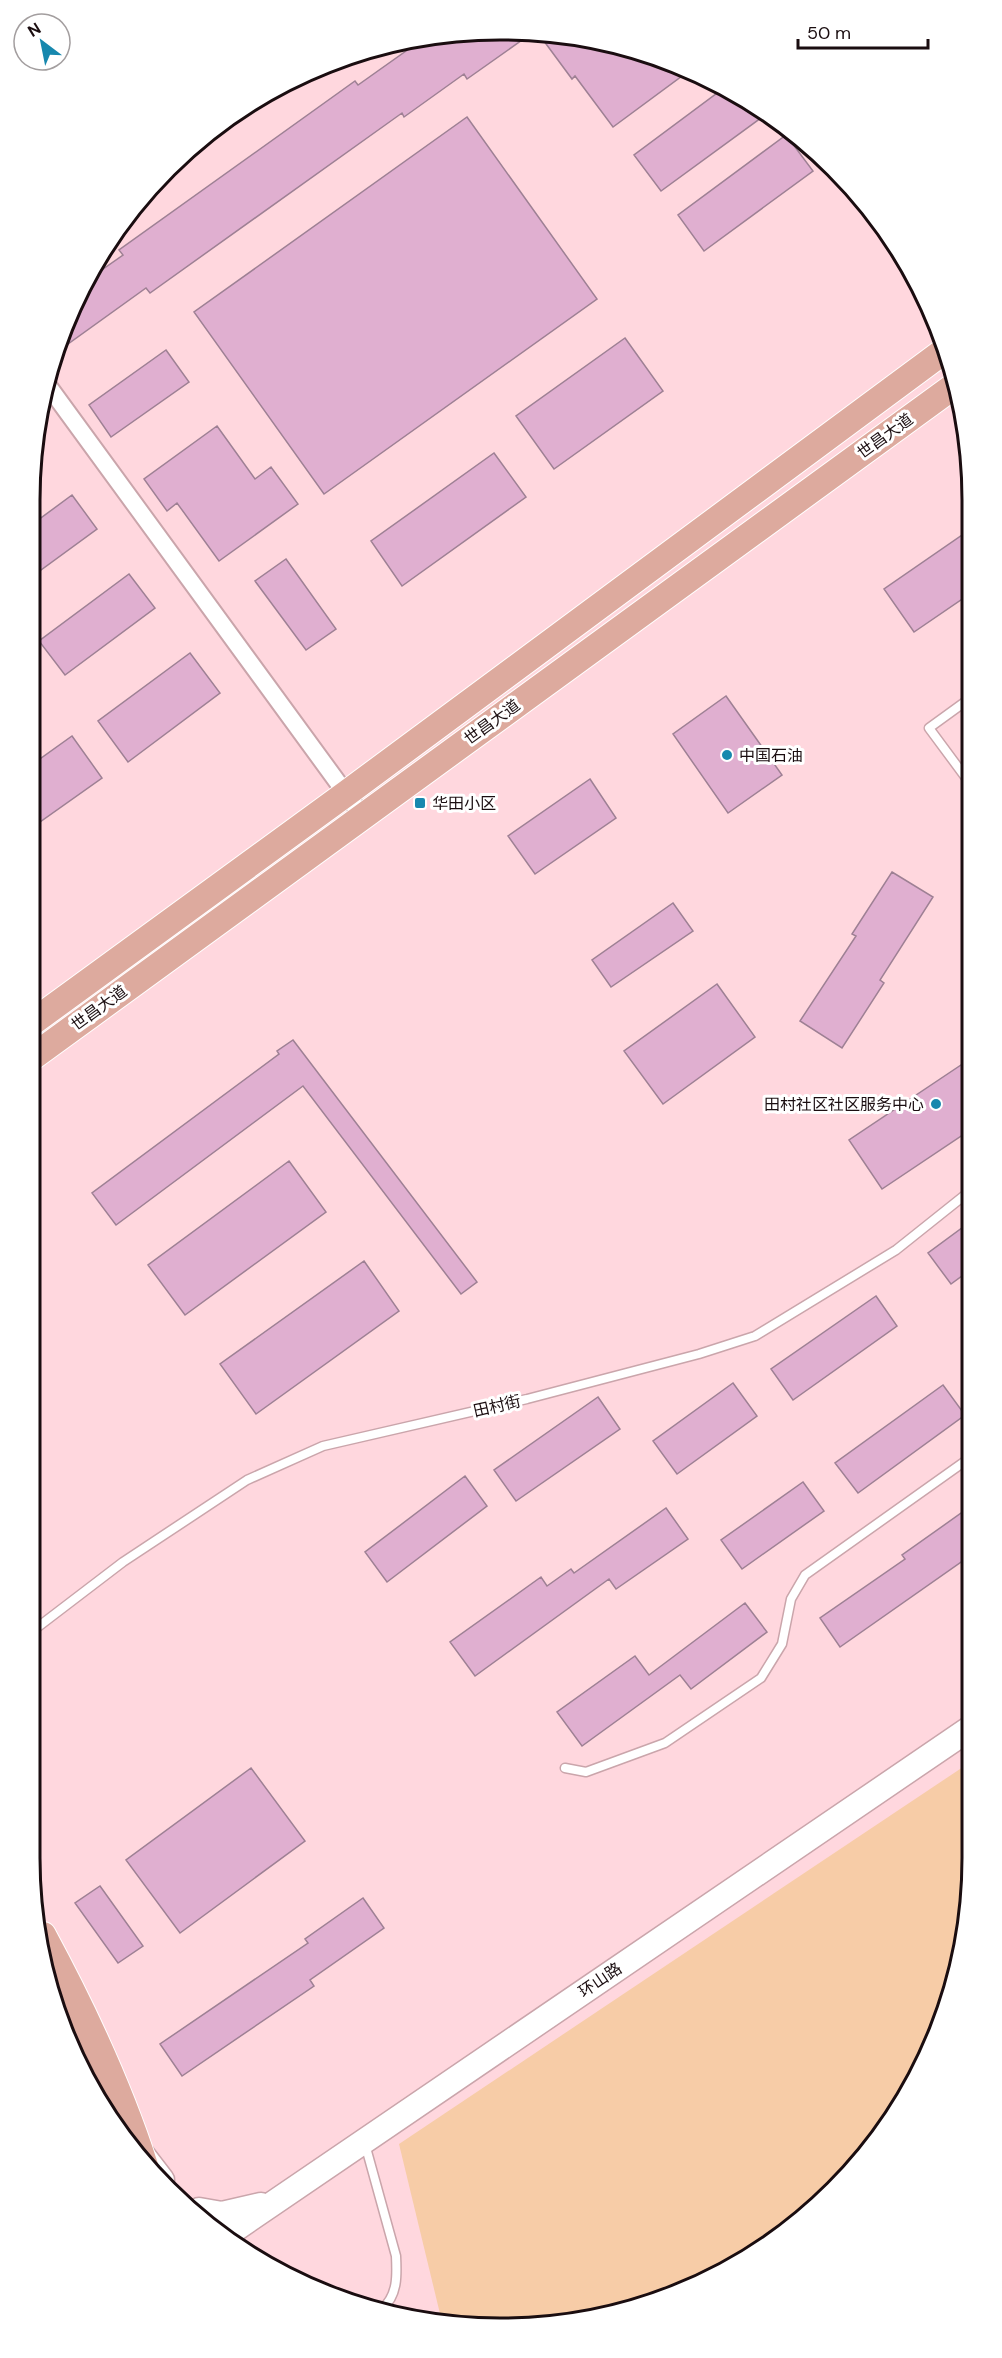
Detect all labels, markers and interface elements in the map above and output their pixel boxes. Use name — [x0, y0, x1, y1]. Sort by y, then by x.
north arrow — [12, 12, 72, 72]
scale bar — [798, 12, 928, 50]
text: N — [24, 18, 45, 42]
text: 50 m — [807, 21, 851, 45]
street label: 世昌大道 — [853, 409, 917, 463]
street label: 世昌大道 — [460, 695, 524, 749]
place label: 中国石油 — [739, 745, 803, 766]
marker: 中国石油 — [720, 748, 734, 762]
place label: 华田小区 — [432, 793, 496, 814]
marker: 华田小区 — [413, 796, 427, 810]
street label: 世昌大道 — [67, 981, 131, 1035]
place label: 田村社区社区服务中心 — [764, 1094, 924, 1115]
marker: 田村社区社区服务中心 — [929, 1097, 943, 1111]
street label: 田村街 — [471, 1390, 523, 1422]
street label: 环山路 — [574, 1958, 626, 2002]

